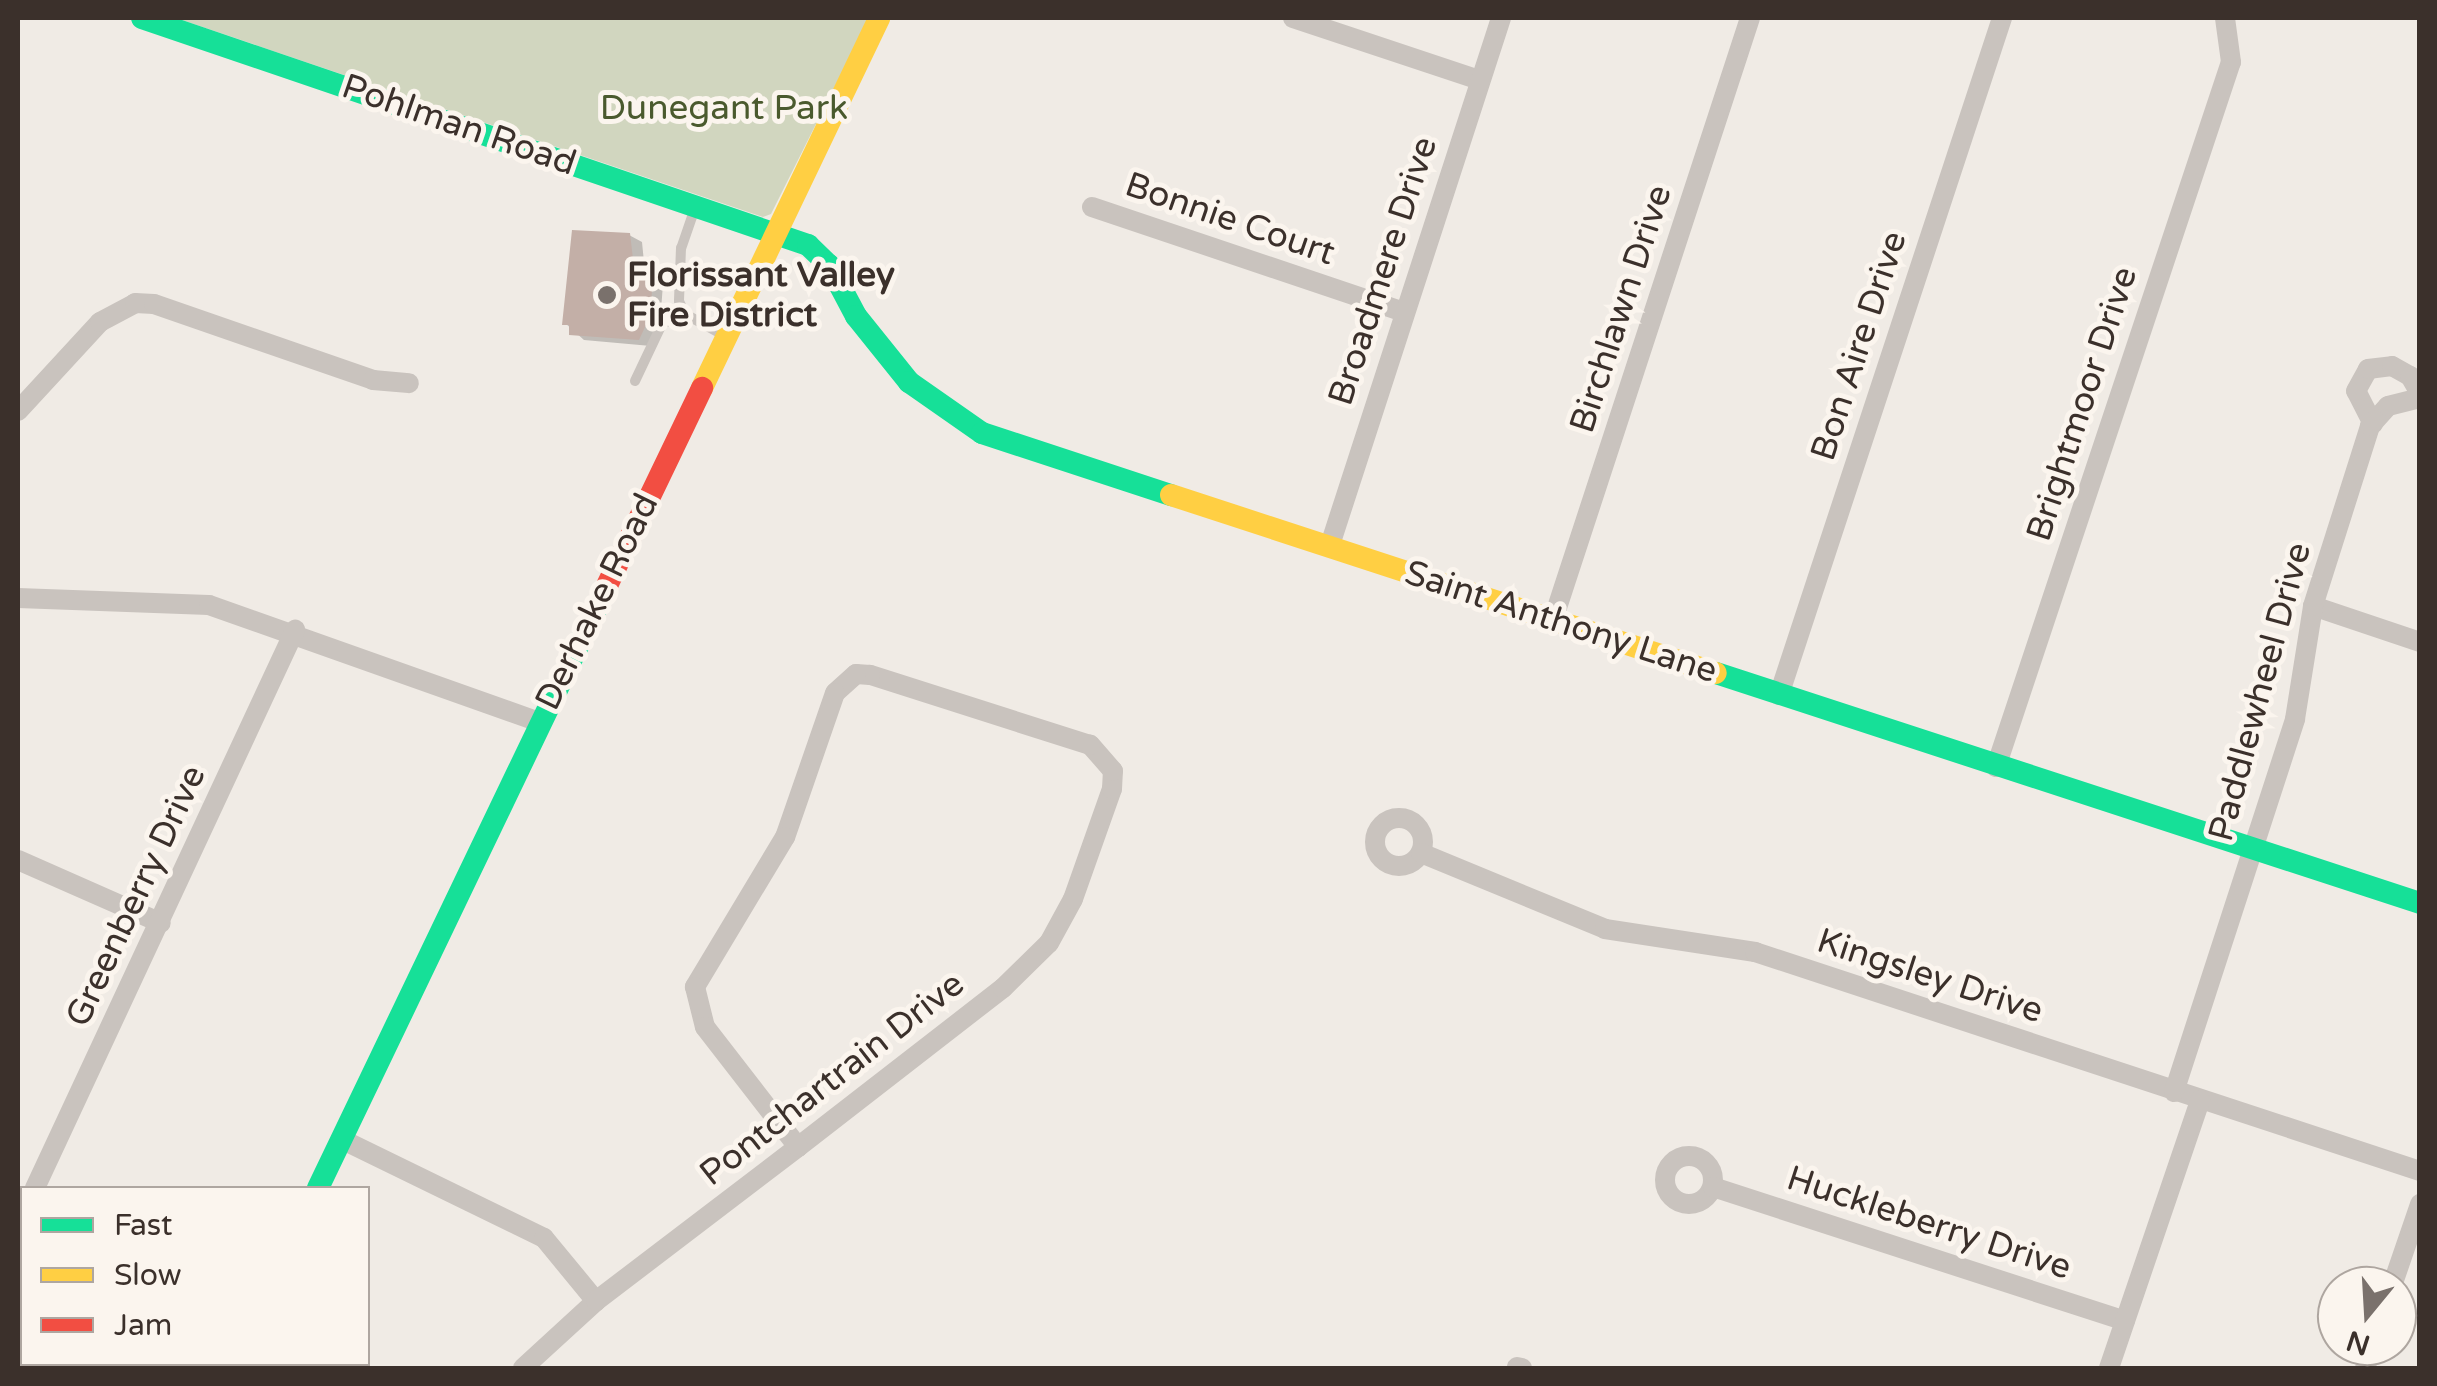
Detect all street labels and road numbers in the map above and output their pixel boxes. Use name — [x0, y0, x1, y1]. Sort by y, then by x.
street label: Pohlman Road — [337, 65, 581, 185]
street label: Broadmere Drive — [1320, 131, 1446, 411]
street label: Bonnie Court — [1120, 164, 1340, 274]
street label: Birchlawn Drive — [1561, 180, 1681, 438]
street label: Bon Aire Drive — [1802, 226, 1916, 466]
street label: Brightmoor Drive — [2018, 262, 2146, 546]
street label: Derhake Road — [527, 487, 667, 717]
street label: Paddlewheel Drive — [2200, 538, 2320, 846]
street label: Saint Anthony Lane — [1400, 552, 1722, 692]
street label: Greenberry Drive — [57, 759, 215, 1033]
street label: Kingsley Drive — [1812, 920, 2048, 1032]
street label: Pontchartrain Drive — [692, 963, 972, 1195]
street label: Huckleberry Drive — [1782, 1157, 2076, 1289]

